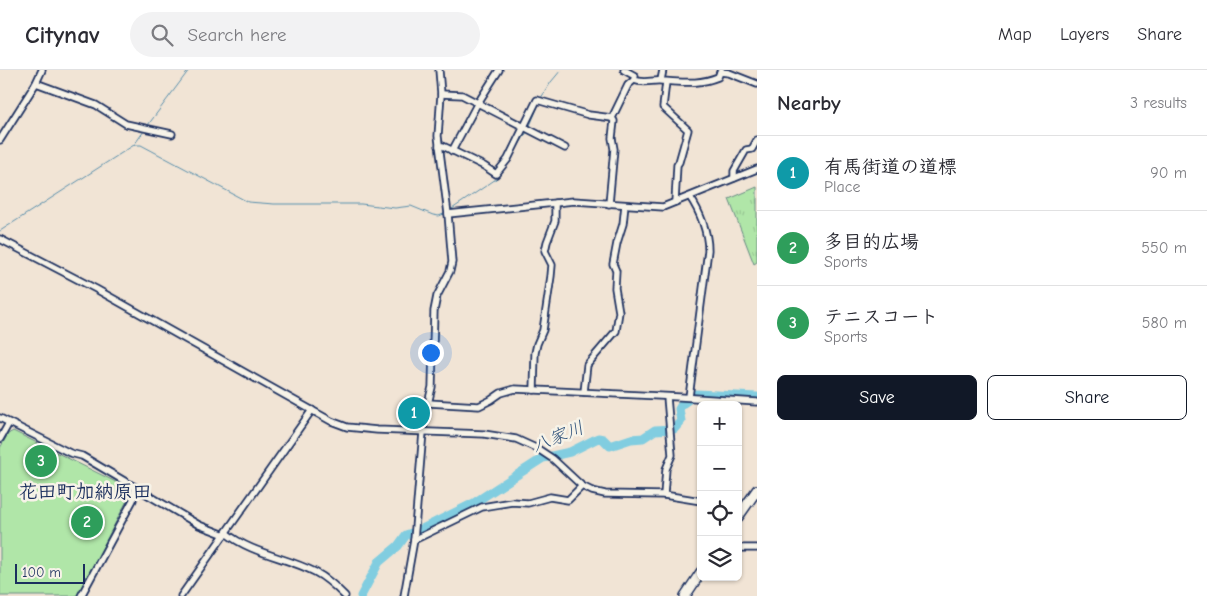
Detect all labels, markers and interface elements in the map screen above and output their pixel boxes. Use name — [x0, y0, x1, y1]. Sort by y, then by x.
search box — [130, 12, 480, 57]
text: Citynav — [25, 21, 100, 49]
icon: search — [148, 21, 176, 49]
text: Search here — [188, 24, 286, 46]
text: Map — [998, 24, 1032, 45]
text: Layers — [1060, 24, 1109, 45]
text: Share — [1137, 24, 1182, 45]
text: Nearby — [777, 91, 841, 115]
text: 3 results — [1130, 94, 1187, 112]
text: 有馬街道の道標 — [824, 156, 957, 178]
text: 1 — [790, 164, 796, 182]
text: 90 m — [1150, 164, 1187, 182]
text: Place — [824, 178, 860, 196]
text: 多目的広場 — [824, 231, 919, 253]
text: 2 — [789, 239, 797, 257]
text: 550 m — [1141, 239, 1187, 257]
text: Sports — [824, 253, 867, 271]
text: テニスコート — [824, 306, 938, 328]
text: 3 — [789, 314, 797, 332]
text: 580 m — [1142, 314, 1187, 332]
text: Sports — [824, 328, 867, 346]
your location — [418, 340, 444, 366]
button: Save — [777, 375, 977, 420]
button: Share — [987, 375, 1187, 420]
pin: 1 — [398, 394, 430, 432]
map controls — [697, 401, 742, 581]
button: + — [697, 401, 742, 446]
water label: 八家川 — [529, 417, 587, 457]
pin: 3 — [25, 442, 57, 480]
button: − — [697, 446, 742, 491]
district label: 花田町加納原田 — [18, 481, 152, 503]
button: locate — [697, 491, 742, 536]
pin: 2 — [71, 503, 103, 541]
button: layers — [697, 536, 742, 581]
scale bar — [15, 561, 85, 584]
text: 100 m — [22, 564, 61, 581]

